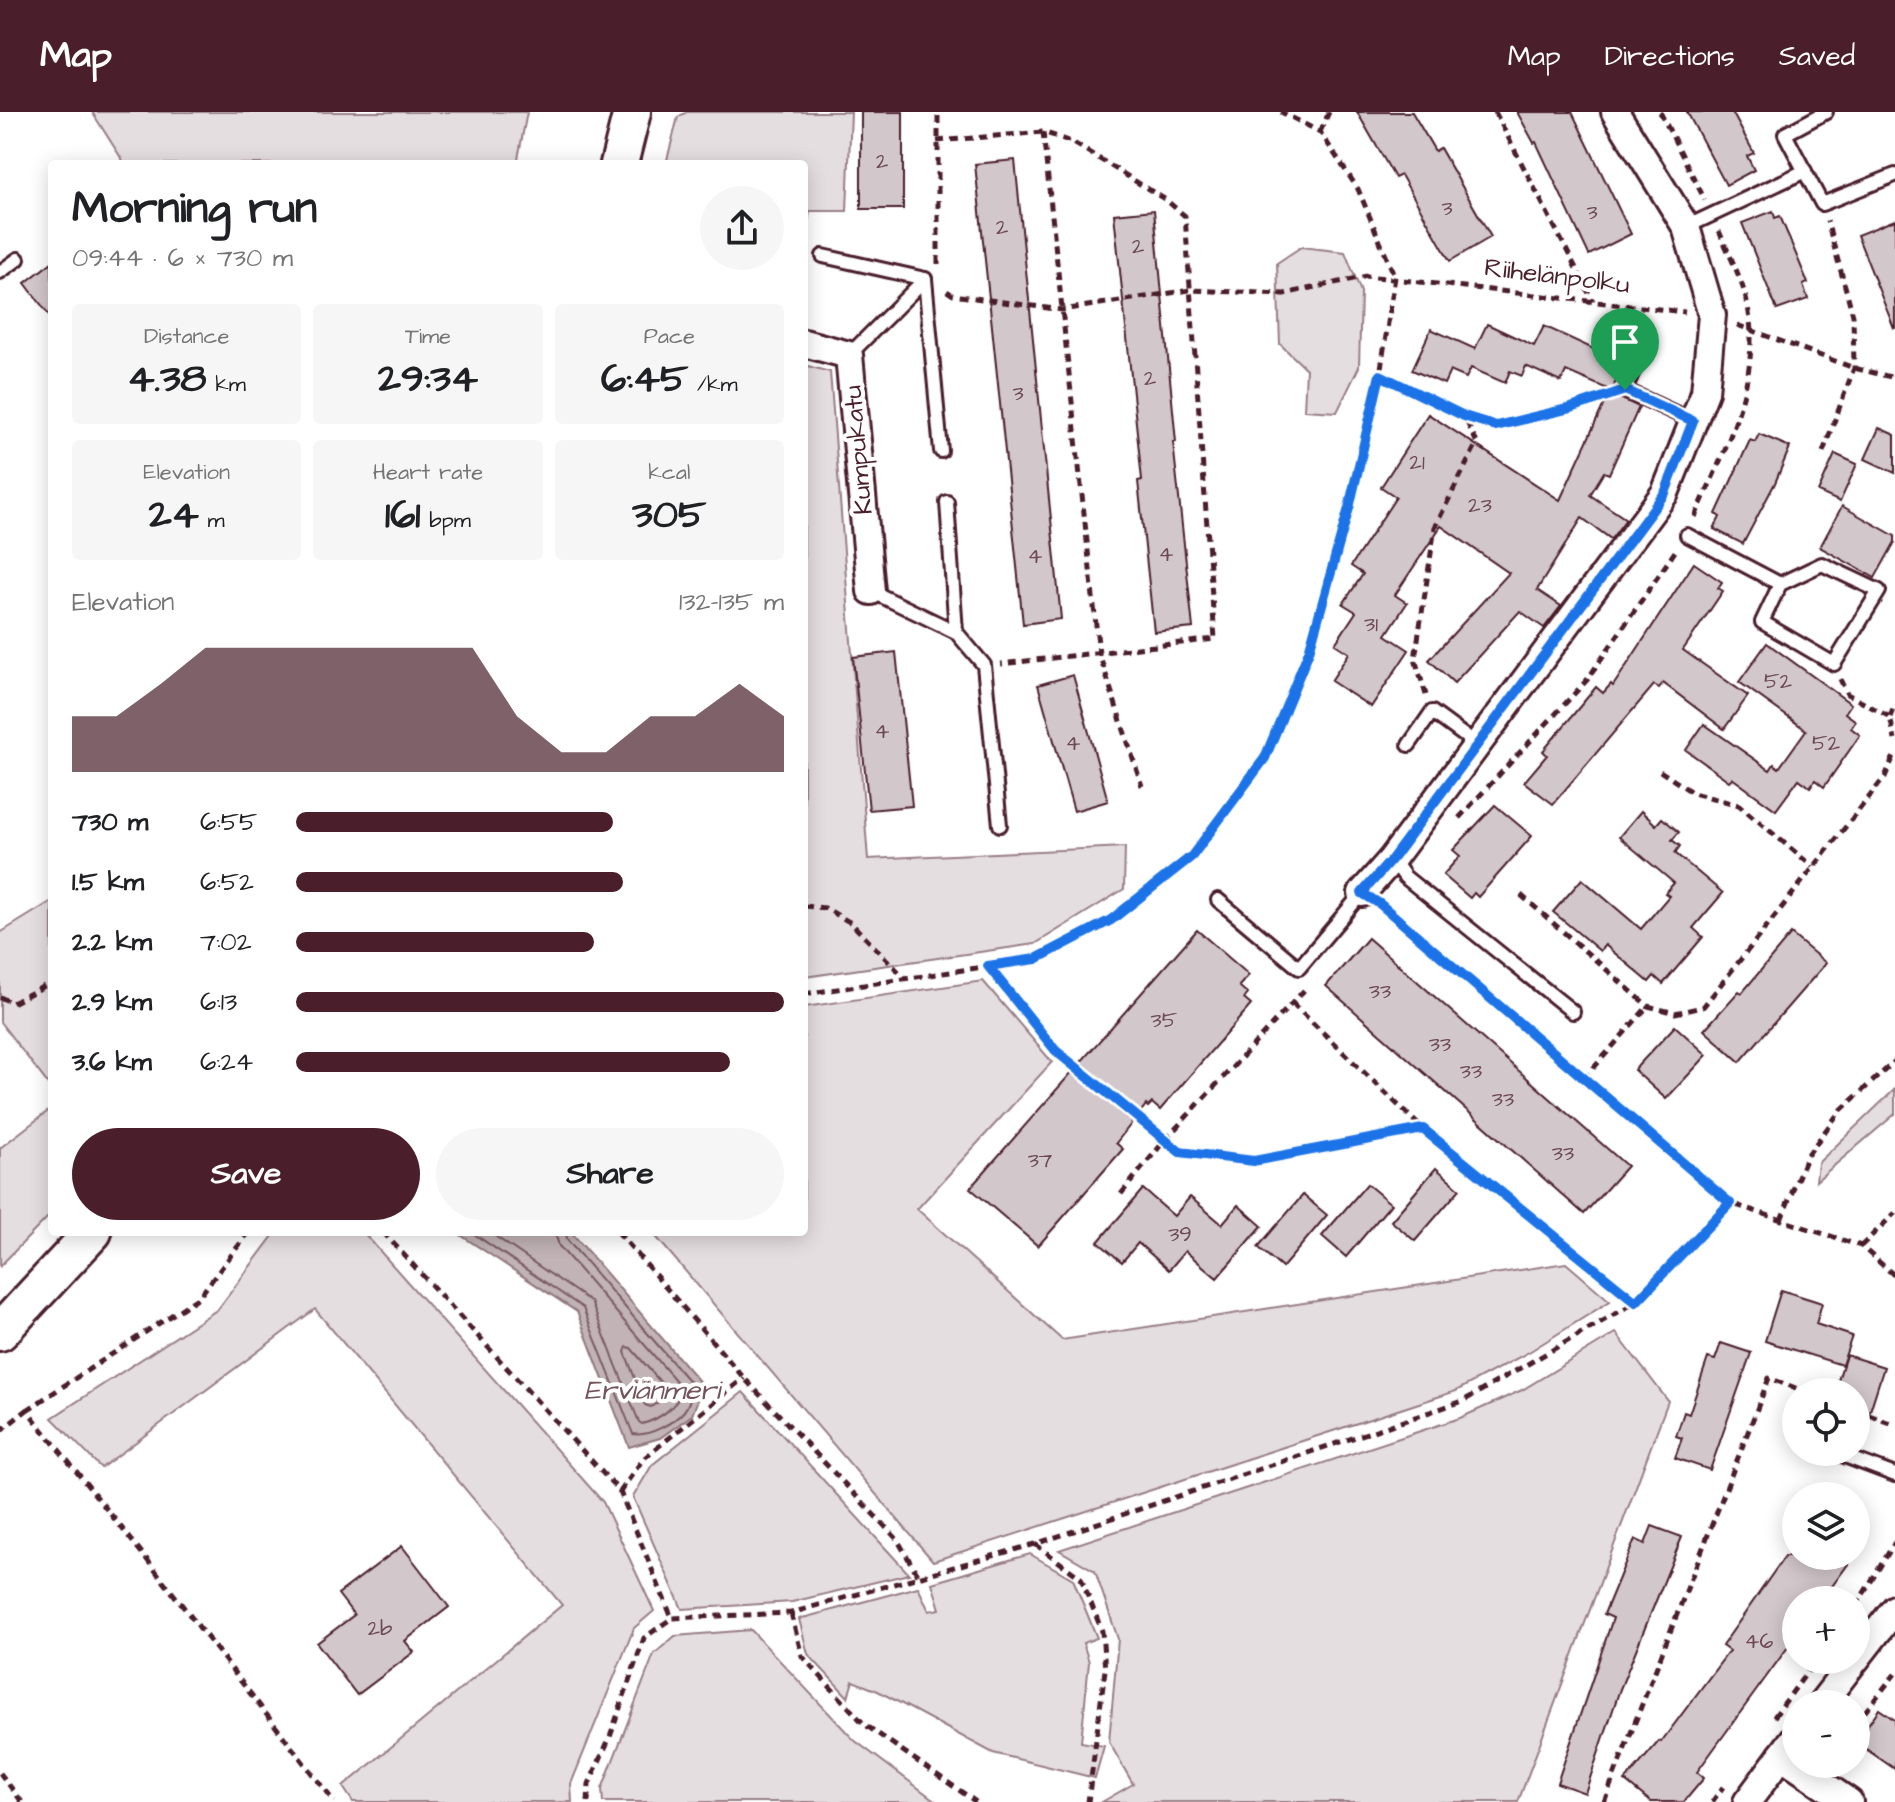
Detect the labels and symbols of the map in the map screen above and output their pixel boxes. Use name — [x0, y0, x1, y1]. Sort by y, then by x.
house number: 2 — [876, 146, 889, 177]
house number: 3 — [1441, 193, 1453, 224]
house number: 3 — [1586, 197, 1598, 228]
house number: 2 — [996, 212, 1009, 243]
house number: 2 — [1132, 231, 1145, 262]
street label: Riihelänpolku — [1482, 249, 1632, 303]
pin — [1591, 308, 1659, 390]
house number: 2 — [1144, 363, 1157, 394]
house number: 3 — [1012, 378, 1024, 409]
street label: Kumpukatu — [834, 384, 882, 516]
house number: 21 — [1409, 447, 1425, 478]
house number: 23 — [1468, 490, 1492, 521]
house number: 4 — [1159, 539, 1174, 570]
house number: 4 — [1028, 541, 1043, 572]
house number: 31 — [1364, 609, 1378, 640]
house number: 52 — [1764, 666, 1792, 697]
house number: 4 — [875, 716, 890, 747]
house number: 4 — [1066, 728, 1081, 759]
house number: 52 — [1812, 728, 1840, 759]
house number: 33 — [1369, 976, 1391, 1007]
house number: 35 — [1151, 1005, 1178, 1036]
house number: 33 — [1429, 1029, 1451, 1060]
house number: 33 — [1460, 1056, 1482, 1087]
house number: 33 — [1492, 1084, 1514, 1115]
house number: 33 — [1552, 1138, 1574, 1169]
house number: 37 — [1028, 1145, 1053, 1176]
house number: 39 — [1168, 1219, 1192, 1250]
water label: Erviänmeri — [584, 1371, 724, 1410]
house number: 2b — [368, 1613, 392, 1644]
house number: 46 — [1745, 1626, 1774, 1657]

